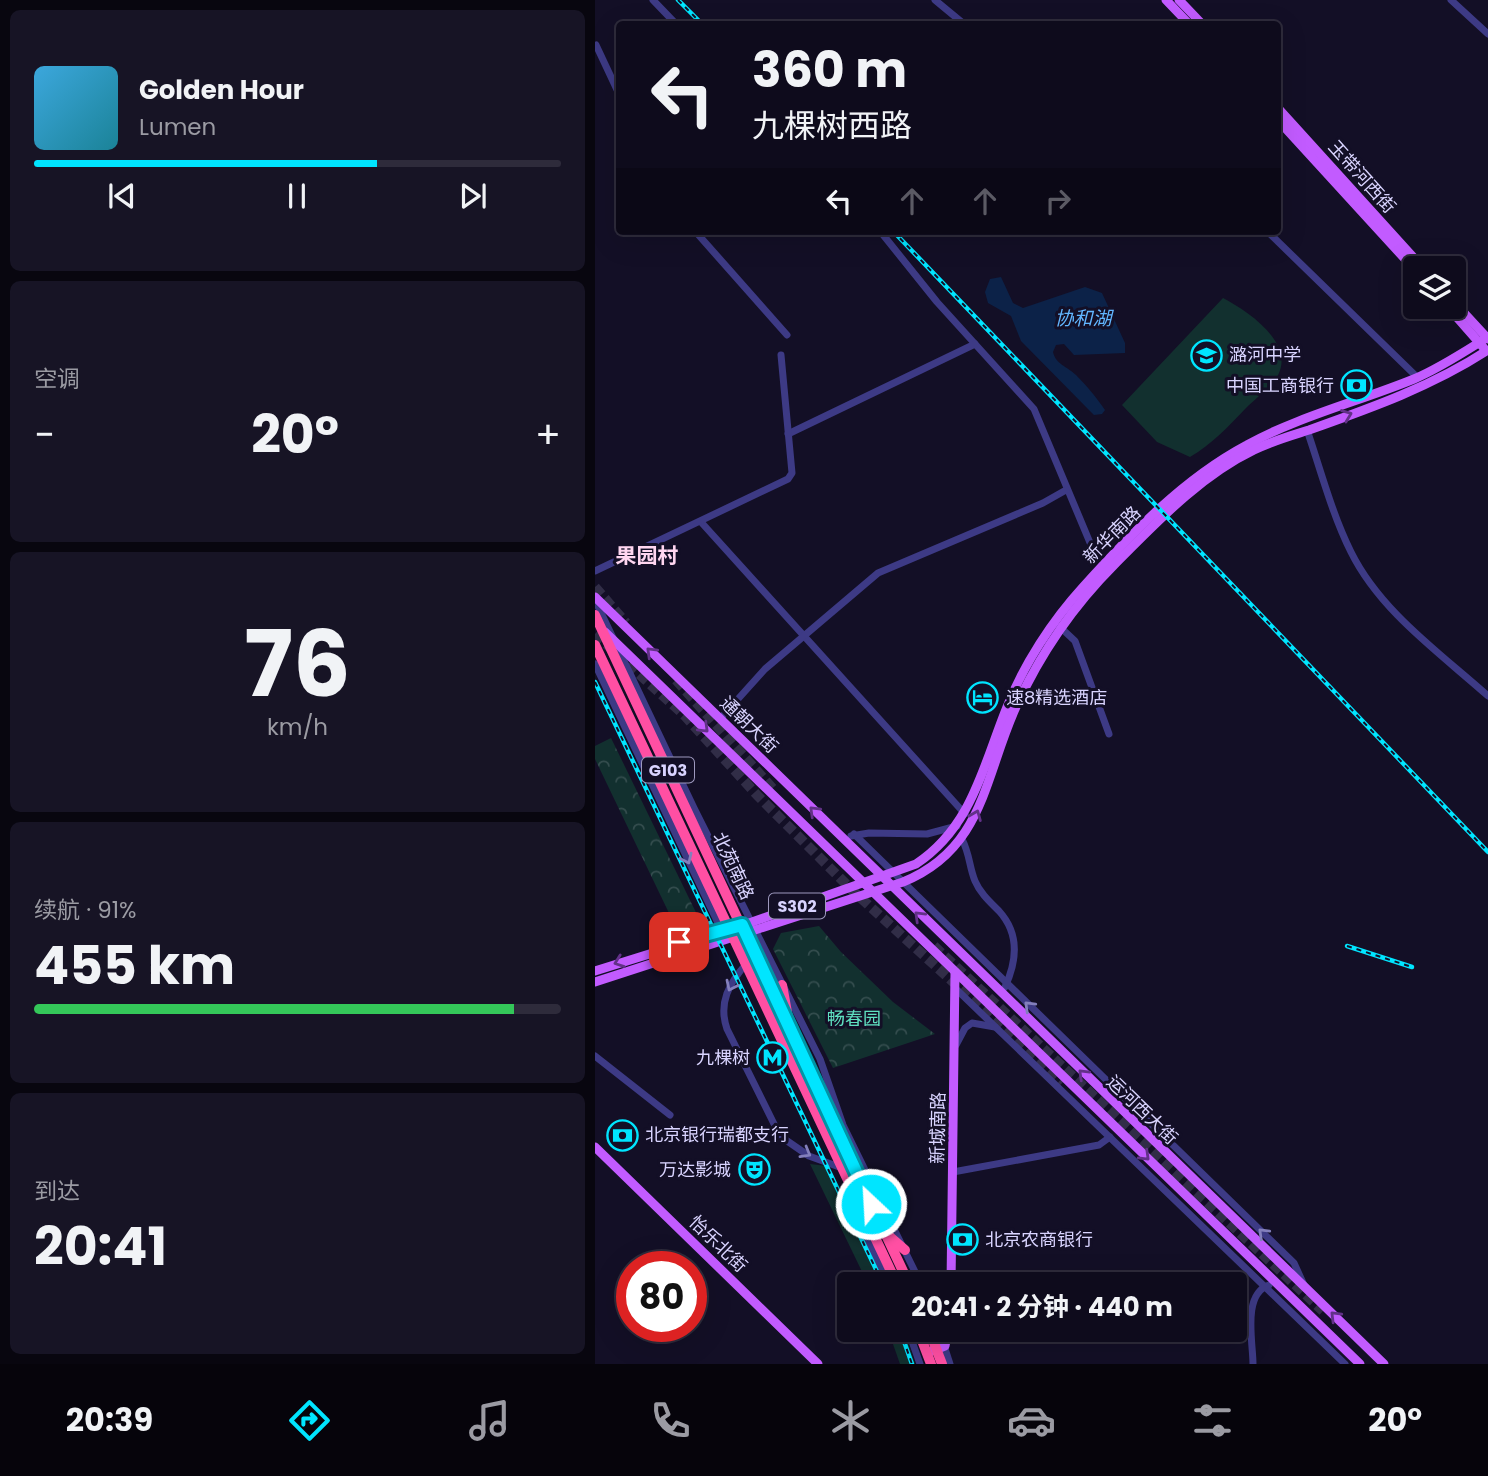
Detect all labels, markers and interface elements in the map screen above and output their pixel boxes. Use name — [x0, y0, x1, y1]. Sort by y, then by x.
text: 360 m — [752, 36, 907, 104]
icon: left — [637, 49, 728, 140]
text: Golden Hour — [139, 72, 304, 108]
text: 九棵树西路 — [752, 103, 912, 148]
text: Lumen — [139, 111, 216, 143]
street label: 玉带河西街 — [1323, 135, 1402, 218]
icon: previous — [103, 177, 141, 215]
icon: pause — [278, 177, 316, 215]
icon: next — [454, 177, 492, 215]
icon: left — [820, 182, 858, 220]
icon: ahead — [893, 182, 931, 220]
icon: ahead — [966, 182, 1004, 220]
icon: right — [1039, 182, 1077, 220]
map controls — [1403, 256, 1466, 319]
button: layers — [1403, 256, 1466, 319]
water label: 协和湖 — [1054, 305, 1114, 332]
school or university icon: 潞河中学 — [1189, 338, 1223, 372]
place label: 潞河中学 — [1229, 342, 1301, 367]
text: 空调 — [34, 363, 80, 395]
bank icon: 中国工商银行 — [1340, 369, 1374, 403]
place label: 中国工商银行 — [1226, 373, 1334, 398]
text: 20° — [251, 398, 339, 471]
text: − — [34, 408, 55, 461]
text: + — [535, 408, 561, 461]
one-way arrow — [1340, 410, 1352, 424]
street label: 新华南路 — [1077, 500, 1146, 569]
district label: 果园村 — [616, 541, 679, 570]
text: 76 — [244, 600, 351, 728]
one-way arrow — [647, 647, 660, 660]
hotel icon: 速8精选酒店 — [966, 681, 1000, 715]
place label: 速8精选酒店 — [1006, 685, 1107, 710]
street label: 通朝大街 — [715, 691, 784, 759]
text: km/h — [267, 711, 328, 743]
one-way arrow — [696, 720, 709, 733]
road number: G103 — [642, 758, 694, 782]
one-way arrow — [810, 807, 822, 819]
one-way arrow — [967, 810, 981, 822]
street label: 北苑南路 — [707, 828, 760, 904]
one-way arrow — [679, 852, 693, 864]
road number: S302 — [769, 893, 825, 918]
text: 续航 · 91% — [34, 894, 136, 926]
one-way arrow — [915, 911, 928, 924]
pin — [649, 912, 709, 972]
icon: arrive — [660, 923, 698, 961]
text: 455 km — [34, 929, 235, 1002]
one-way arrow — [613, 954, 625, 968]
one-way arrow — [725, 979, 739, 991]
one-way arrow — [1025, 1001, 1038, 1014]
park label: 畅春园 — [827, 1006, 881, 1031]
metro station icon: 九棵树 — [756, 1041, 790, 1075]
place label: 九棵树 — [696, 1045, 750, 1070]
one-way arrow — [1078, 1069, 1091, 1082]
street label: 运河西大街 — [1101, 1069, 1183, 1150]
street label: 新城南路 — [924, 1092, 951, 1164]
bank icon: 北京银行瑞都支行 — [605, 1118, 639, 1152]
place label: 北京银行瑞都支行 — [645, 1122, 789, 1147]
one-way arrow — [798, 1145, 811, 1158]
one-way arrow — [1137, 1147, 1150, 1160]
theatre icon: 万达影城 — [737, 1153, 771, 1187]
place label: 万达影城 — [659, 1157, 731, 1182]
position arrow — [834, 1167, 908, 1241]
text: 到达 — [34, 1175, 80, 1207]
text: 20:41 — [34, 1210, 167, 1283]
street label: 怡乐北街 — [684, 1210, 753, 1278]
bank icon: 北京农商银行 — [945, 1223, 979, 1257]
place label: 北京农商银行 — [985, 1227, 1093, 1252]
one-way arrow — [1258, 1228, 1271, 1241]
speed limit sign: 80 — [616, 1251, 707, 1342]
text: 20:41 · 2 分钟 · 440 m — [911, 1289, 1173, 1325]
one-way arrow — [1331, 1312, 1344, 1325]
icon: directions — [285, 1396, 334, 1445]
icon: music — [465, 1396, 514, 1445]
icon: phone — [646, 1396, 695, 1445]
icon: climate — [826, 1396, 875, 1445]
icon: car — [1007, 1396, 1056, 1445]
icon: filters — [1188, 1396, 1237, 1445]
text: 20:39 — [66, 1397, 153, 1442]
text: 20° — [1368, 1397, 1422, 1442]

